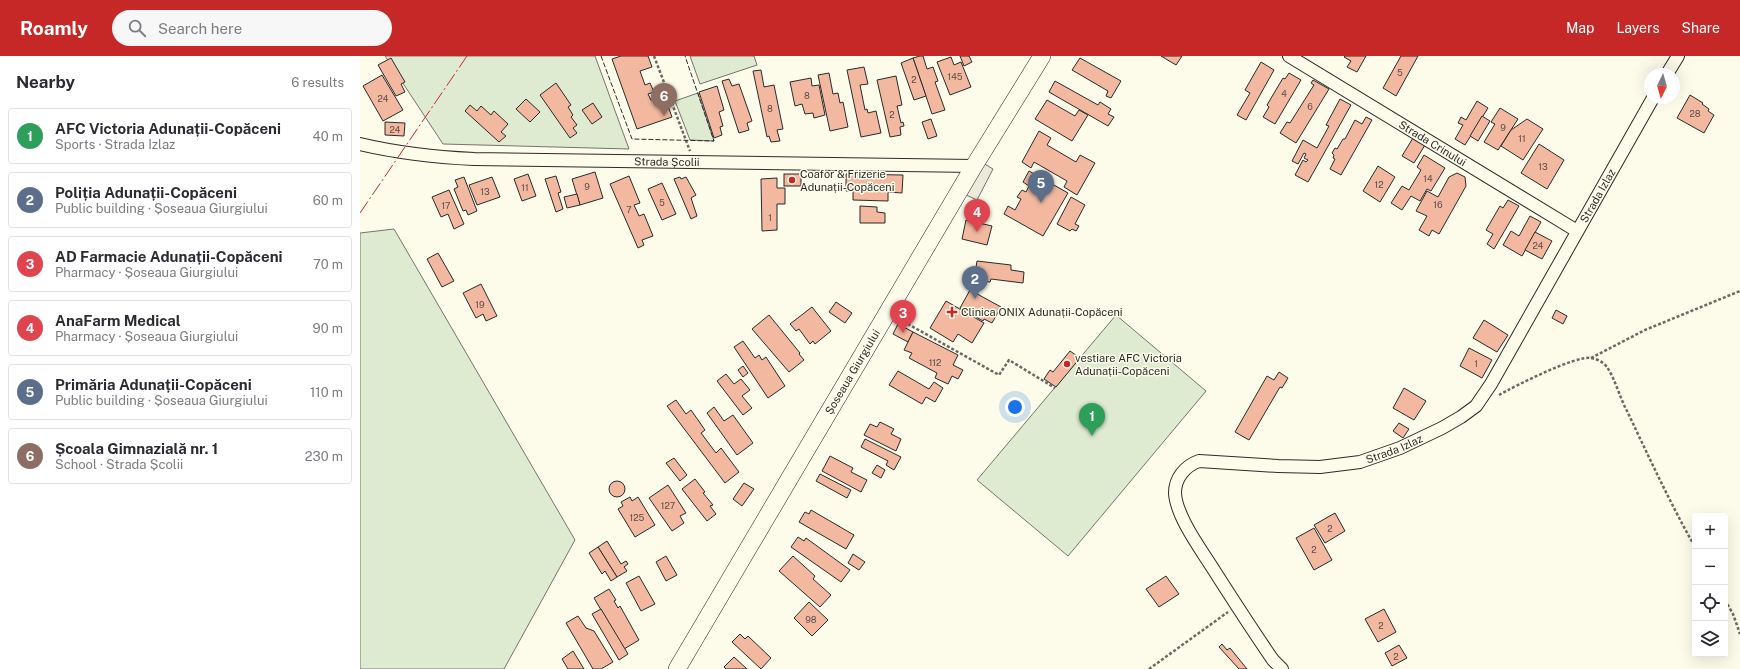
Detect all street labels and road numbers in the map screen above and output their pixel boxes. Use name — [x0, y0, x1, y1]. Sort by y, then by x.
street label: Strada Crinului — [1397, 118, 1469, 168]
street label: Strada Școlii — [634, 155, 700, 168]
street label: Strada Izlaz — [1578, 167, 1618, 225]
street label: Șoseaua Giurgiului — [823, 327, 882, 416]
street label: Strada Izlaz — [1364, 432, 1424, 466]

